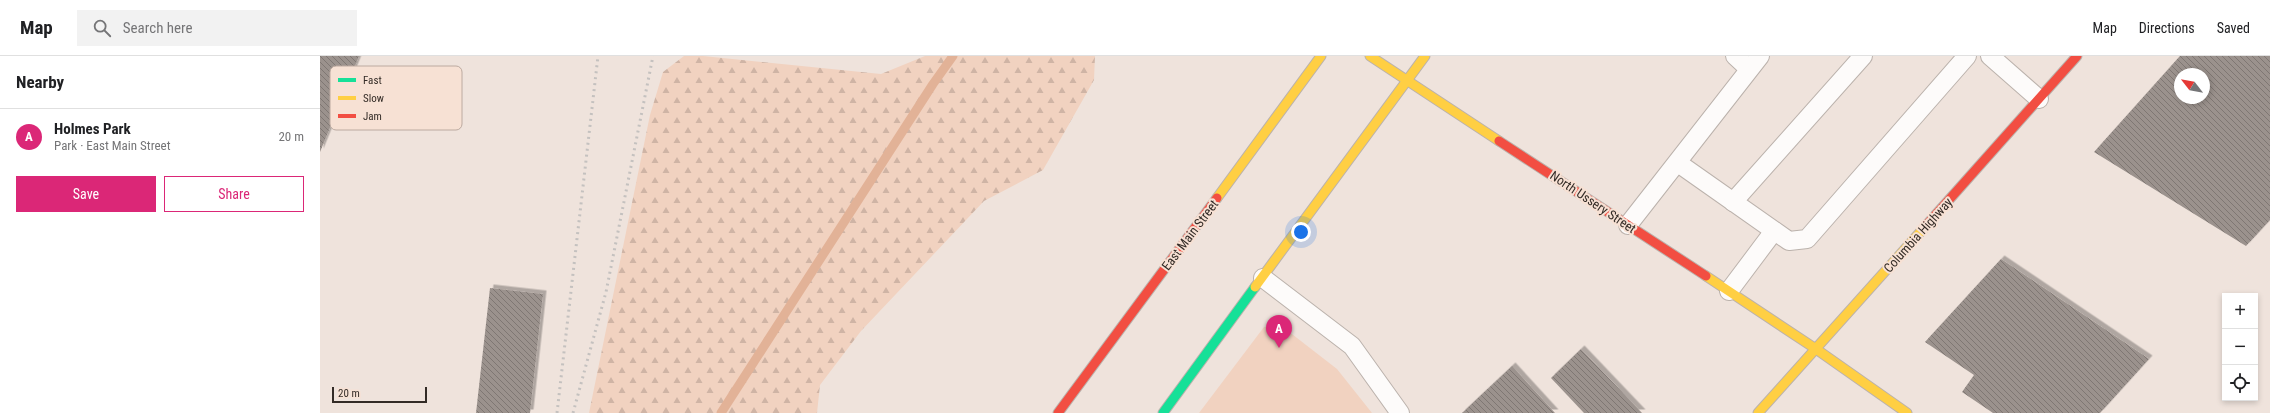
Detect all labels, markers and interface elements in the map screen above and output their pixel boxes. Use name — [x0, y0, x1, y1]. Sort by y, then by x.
search box — [77, 10, 357, 46]
text: Map — [20, 16, 53, 39]
icon: search — [91, 17, 113, 39]
text: Search here — [123, 19, 193, 37]
text: Map — [2093, 20, 2117, 36]
text: Directions — [2139, 20, 2195, 36]
text: Saved — [2217, 20, 2250, 36]
legend — [330, 66, 462, 130]
north arrow — [2174, 68, 2210, 104]
text: Nearby — [16, 72, 64, 92]
text: Fast — [363, 74, 382, 87]
text: Slow — [363, 92, 384, 105]
text: Jam — [363, 110, 382, 123]
text: Holmes Park — [54, 120, 131, 138]
text: A — [25, 129, 33, 144]
text: 20 m — [278, 129, 304, 144]
text: Park · East Main Street — [54, 138, 171, 153]
street label: North Ussery Street — [1547, 168, 1639, 236]
button: Save — [16, 176, 156, 212]
button: Share — [164, 176, 304, 212]
street label: Columbia Highway — [1881, 194, 1956, 275]
street label: East Main Street — [1159, 197, 1221, 273]
your location — [1291, 222, 1311, 242]
map controls — [2222, 293, 2258, 401]
button: + — [2222, 293, 2258, 329]
pin: A — [1266, 315, 1292, 348]
button: − — [2222, 329, 2258, 365]
button: locate — [2222, 365, 2258, 401]
scale bar — [332, 385, 427, 404]
text: 20 m — [338, 387, 360, 400]

